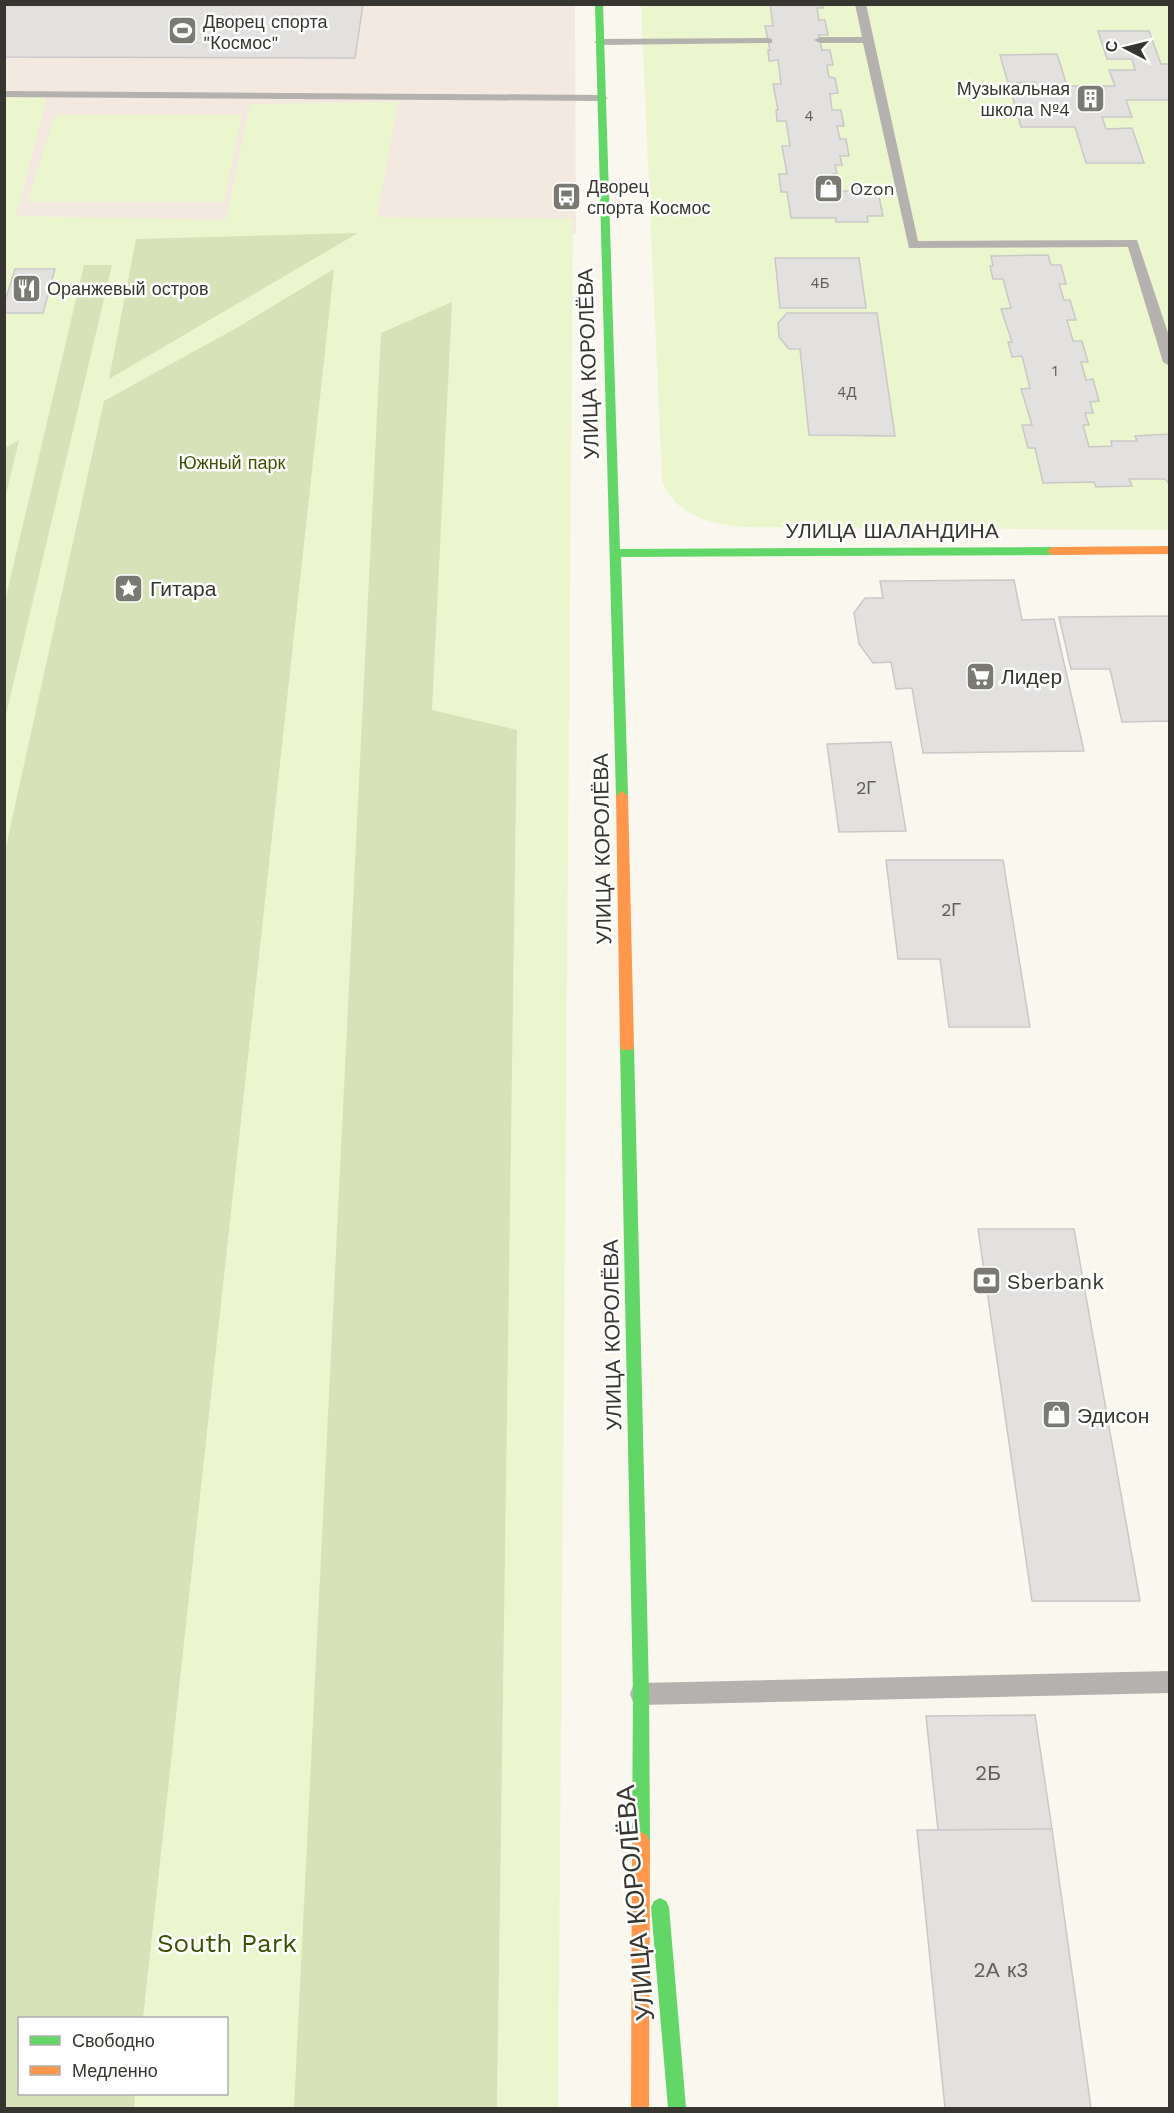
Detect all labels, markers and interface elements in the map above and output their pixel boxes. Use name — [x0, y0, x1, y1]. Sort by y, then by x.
place label: Дворец спорта "Космос" — [203, 11, 328, 53]
sports icon: Дворец спорта "Космос" — [166, 15, 198, 47]
north arrow — [1096, 18, 1156, 78]
text: С — [1101, 39, 1122, 53]
place label: Музыкальная школа №4 — [957, 78, 1070, 120]
building icon: Музыкальная школа №4 — [1075, 82, 1107, 114]
house number: 4 — [804, 107, 814, 125]
shop icon: Ozon — [813, 172, 845, 204]
place label: Дворец спорта Космос — [587, 176, 710, 218]
place label: Ozon — [850, 178, 895, 199]
bus stop icon: Дворец спорта Космос — [550, 180, 582, 212]
street label: УЛИЦА КОРОЛЁВА — [572, 268, 604, 460]
restaurant icon: Оранжевый остров — [10, 272, 42, 304]
house number: 4Б — [810, 274, 830, 292]
place label: Оранжевый остров — [47, 278, 209, 299]
house number: 1 — [1052, 362, 1058, 380]
house number: 4Д — [837, 383, 857, 401]
park label: Южный парк — [179, 452, 286, 473]
street label: УЛИЦА ШАЛАНДИНА — [785, 518, 999, 543]
place icon: Гитара — [113, 572, 145, 604]
place label: Гитара — [150, 576, 217, 601]
supermarket icon: Лидер — [964, 660, 996, 692]
place label: Лидер — [1001, 664, 1062, 689]
street label: УЛИЦА КОРОЛЁВА — [588, 753, 616, 945]
house number: 2Г — [856, 777, 876, 798]
house number: 2Г — [941, 899, 961, 920]
street label: УЛИЦА КОРОЛЁВА — [598, 1239, 626, 1431]
bank icon: Sberbank — [970, 1265, 1002, 1297]
place label: Sberbank — [1007, 1269, 1104, 1294]
shop icon: Эдисон — [1040, 1399, 1072, 1431]
place label: Эдисон — [1077, 1403, 1149, 1428]
house number: 2Б — [975, 1760, 1001, 1785]
street label: УЛИЦА КОРОЛЁВА — [610, 1783, 660, 2022]
park label: South Park — [157, 1928, 297, 1958]
house number: 2А к3 — [974, 1957, 1028, 1982]
legend — [18, 2017, 228, 2095]
text: Свободно — [72, 2030, 155, 2051]
text: Медленно — [72, 2060, 158, 2081]

